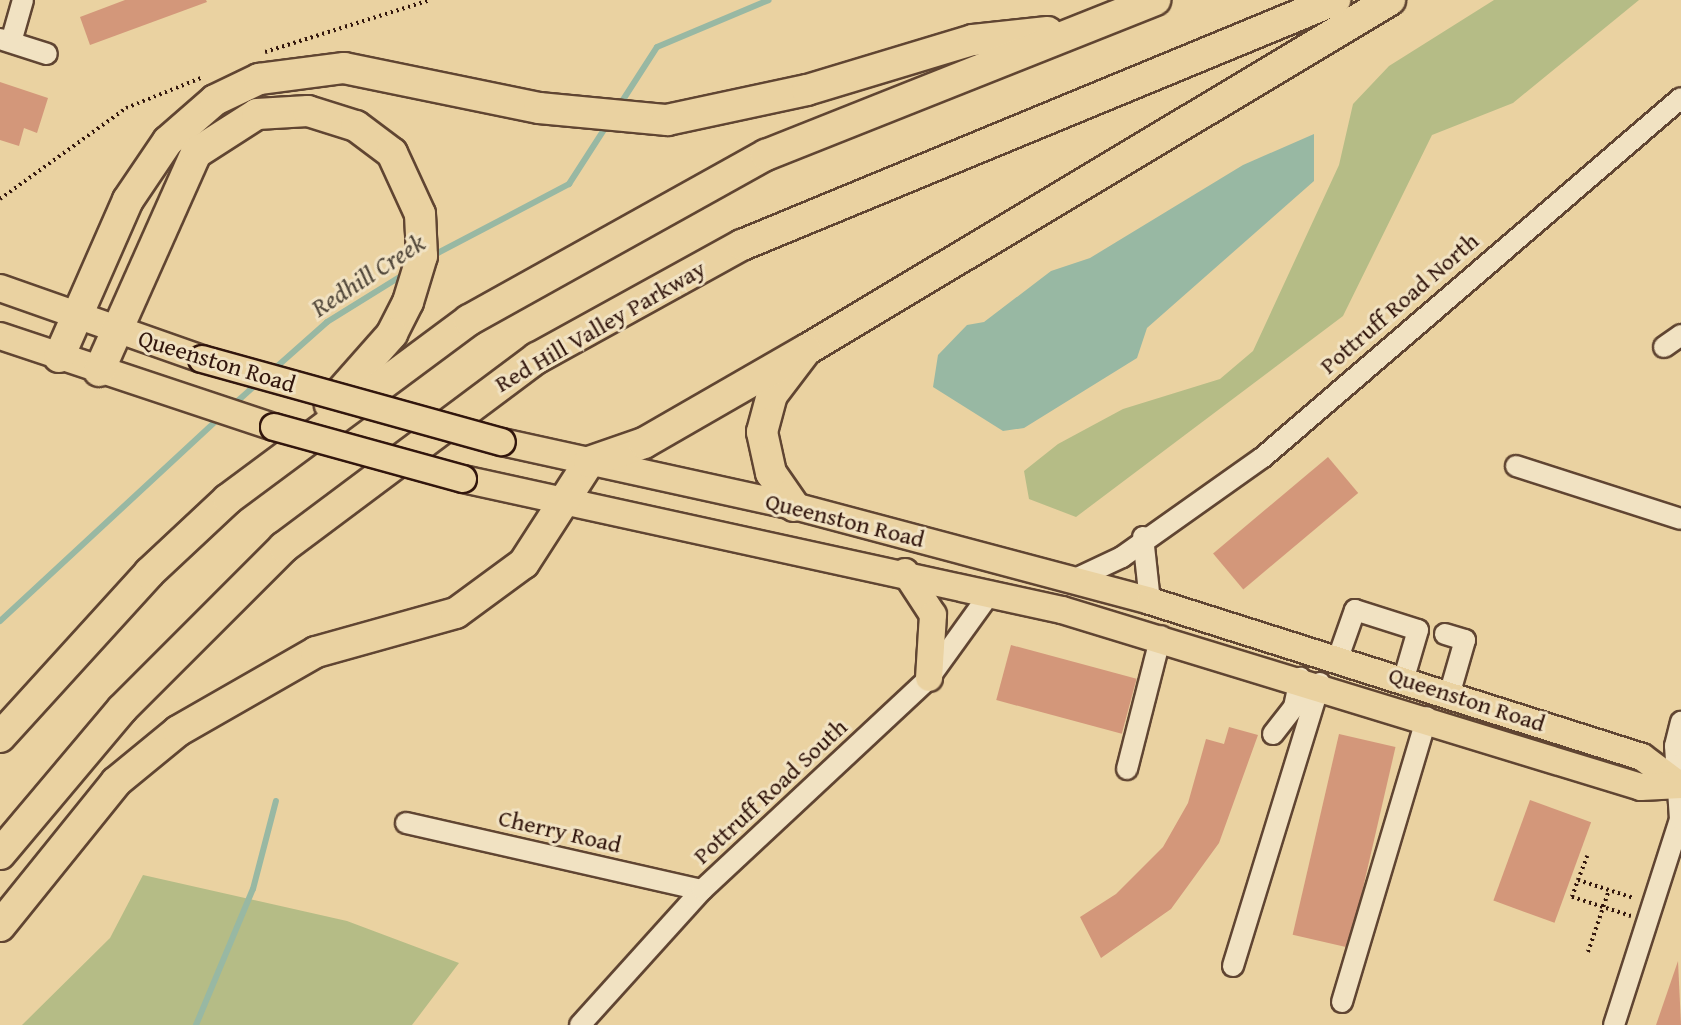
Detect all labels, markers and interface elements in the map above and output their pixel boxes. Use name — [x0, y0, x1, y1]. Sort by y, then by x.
street label: Pottruff Road North — [1314, 226, 1484, 380]
water label: Redhill Creek — [305, 227, 431, 323]
street label: Red Hill Valley Parkway — [490, 254, 710, 398]
street label: Queenston Road — [135, 323, 299, 399]
street label: Queenston Road — [763, 486, 927, 554]
street label: Queenston Road — [1385, 660, 1549, 738]
street label: Pottruff Road South — [687, 712, 853, 870]
street label: Cherry Road — [496, 803, 624, 859]

